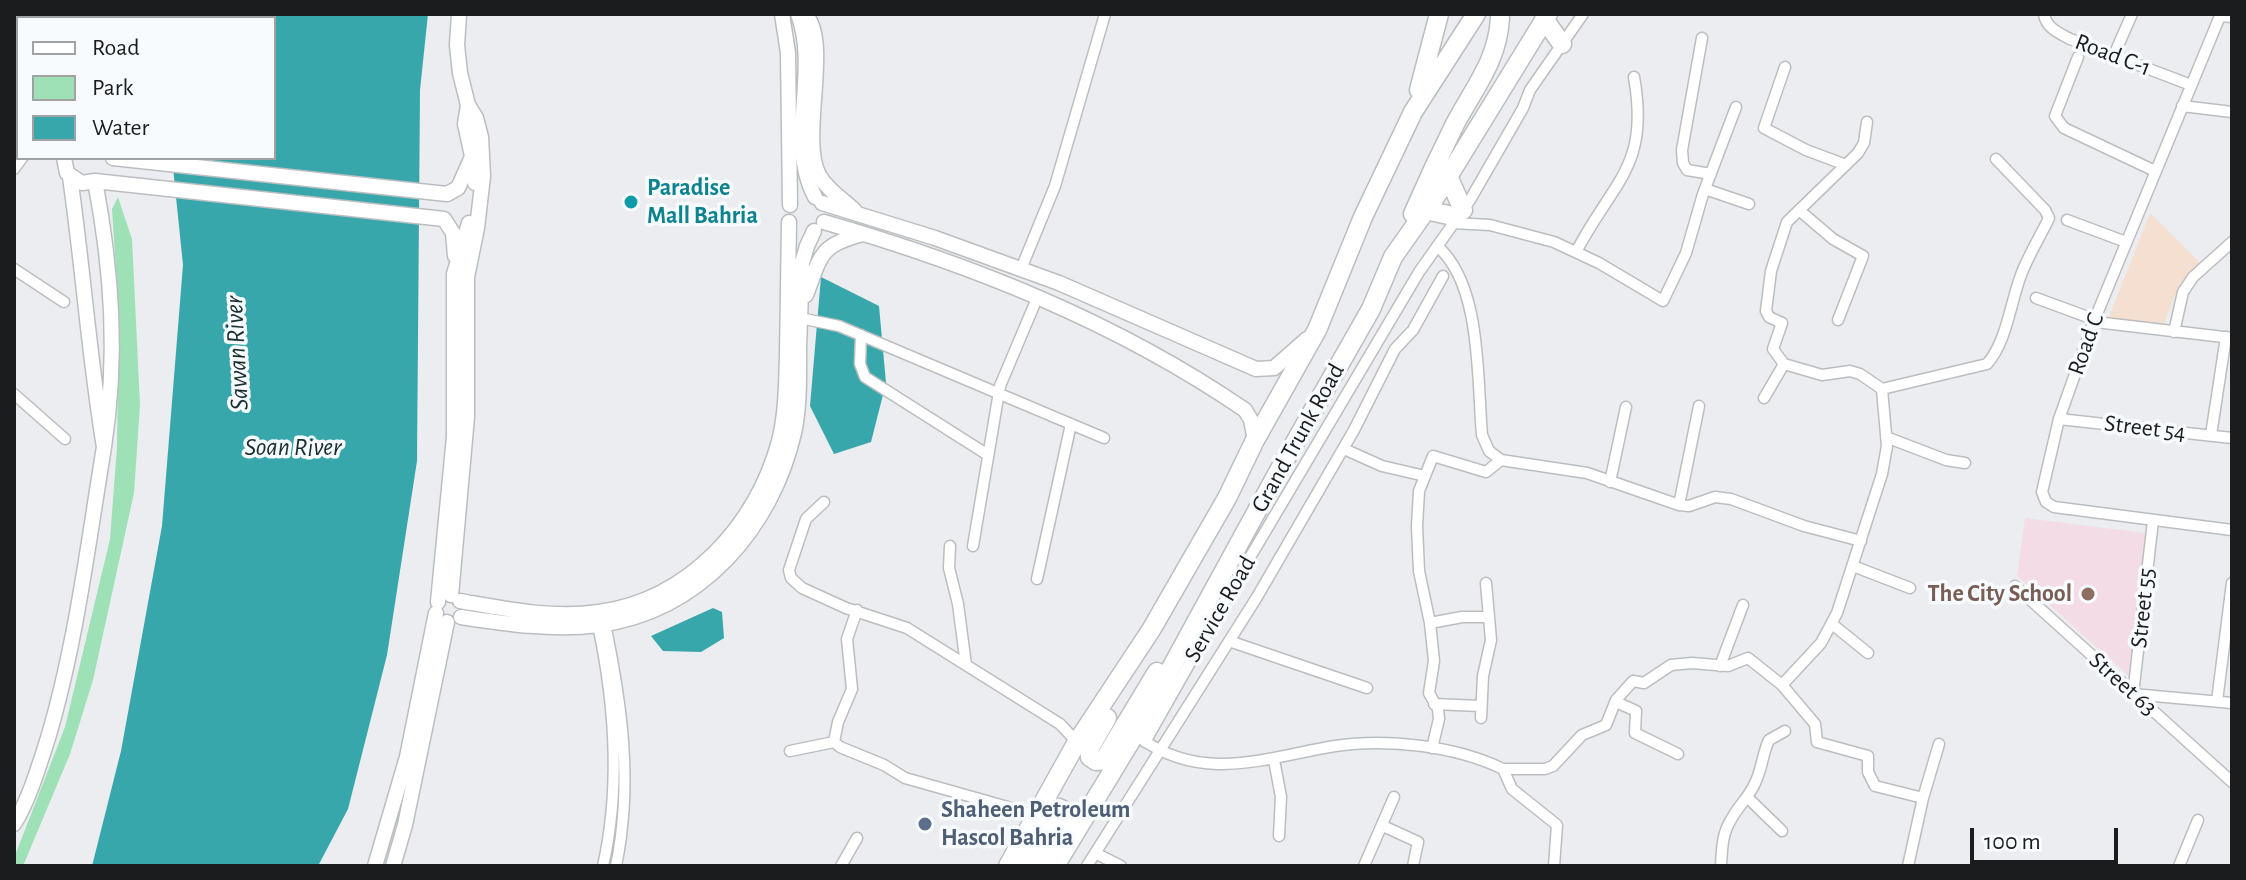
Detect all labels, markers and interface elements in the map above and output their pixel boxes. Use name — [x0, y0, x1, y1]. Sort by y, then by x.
legend — [16, 16, 276, 160]
street label: Road C-1 — [2071, 27, 2155, 83]
text: Road — [92, 36, 140, 60]
text: Park — [92, 76, 133, 100]
text: Water — [92, 116, 149, 140]
place label: Paradise Mall Bahria — [647, 174, 758, 230]
marker: Paradise Mall Bahria — [622, 193, 640, 211]
water label: Sawan River — [218, 295, 256, 411]
street label: Road C — [2061, 309, 2111, 379]
street label: Grand Trunk Road — [1245, 358, 1351, 518]
street label: Street 54 — [2103, 409, 2187, 447]
water label: Soan River — [244, 431, 342, 463]
street label: Service Road — [1178, 551, 1262, 667]
street label: Street 55 — [2124, 566, 2162, 650]
place label: The City School — [1927, 580, 2072, 608]
marker: The City School — [2079, 585, 2097, 603]
street label: Street 63 — [2083, 646, 2163, 722]
place label: Shaheen Petroleum Hascol Bahria — [941, 796, 1130, 852]
scale bar — [1974, 812, 2122, 862]
marker: Shaheen Petroleum Hascol Bahria — [916, 815, 934, 833]
text: 100 m — [1984, 830, 2041, 854]

